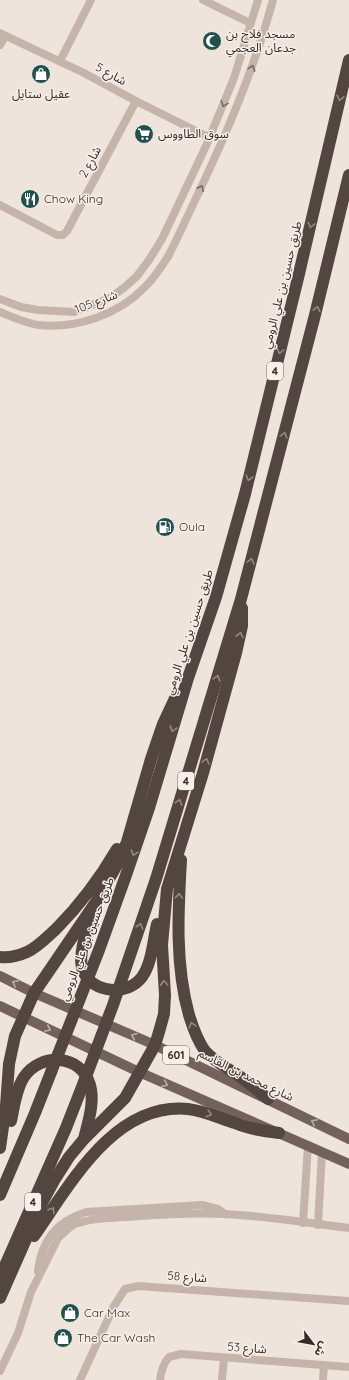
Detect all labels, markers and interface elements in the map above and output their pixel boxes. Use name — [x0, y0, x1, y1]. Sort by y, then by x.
place label: مسجد فلاح بن جدعان العجمي — [226, 26, 296, 58]
mosque icon: مسجد فلاح بن جدعان العجمي — [201, 30, 223, 52]
street label: شارع 5 — [92, 59, 129, 90]
shop icon: عقيل ستايل — [30, 63, 52, 85]
one-way arrow — [247, 65, 255, 72]
place label: عقيل ستايل — [12, 86, 70, 101]
one-way arrow — [337, 95, 345, 102]
one-way arrow — [220, 100, 228, 107]
supermarket icon: سوق الطاووس — [133, 123, 155, 145]
place label: سوق الطاووس — [158, 126, 229, 141]
street label: شارع 2 — [75, 144, 106, 181]
one-way arrow — [196, 185, 204, 192]
restaurant icon: Chow King — [19, 188, 41, 210]
place label: Chow King — [44, 191, 103, 206]
street label: طريق حسين بن علي الرومي — [258, 219, 307, 351]
one-way arrow — [307, 222, 315, 228]
street label: شارع 105 — [72, 287, 120, 318]
one-way arrow — [312, 306, 321, 313]
one-way arrow — [276, 348, 285, 355]
road number: 4 — [267, 362, 283, 380]
one-way arrow — [279, 432, 288, 439]
one-way arrow — [245, 474, 254, 481]
fuel station icon: Oula — [154, 516, 176, 538]
place label: Oula — [179, 519, 205, 534]
one-way arrow — [246, 558, 255, 565]
street label: طريق حسين بن علي الرومي — [161, 567, 219, 697]
one-way arrow — [236, 632, 244, 639]
one-way arrow — [212, 675, 221, 682]
one-way arrow — [169, 725, 178, 732]
one-way arrow — [201, 758, 210, 765]
road number: 4 — [178, 772, 194, 790]
one-way arrow — [174, 799, 183, 806]
one-way arrow — [130, 849, 139, 856]
street label: طريق حسين بن علي الرومي — [56, 875, 120, 1004]
one-way arrow — [175, 893, 183, 899]
one-way arrow — [135, 923, 143, 930]
one-way arrow — [160, 980, 169, 986]
one-way arrow — [11, 981, 19, 988]
one-way arrow — [188, 1021, 197, 1028]
one-way arrow — [43, 1024, 51, 1032]
one-way arrow — [130, 1032, 137, 1040]
street label: شارع محمد بن القاسم — [195, 1045, 296, 1106]
road number: 601 — [163, 1046, 189, 1064]
one-way arrow — [161, 1079, 169, 1087]
one-way arrow — [205, 1109, 212, 1118]
one-way arrow — [311, 1119, 318, 1127]
road number: 4 — [25, 1193, 41, 1211]
one-way arrow — [47, 1207, 54, 1214]
street label: شارع 58 — [167, 1268, 207, 1287]
shop icon: Car Max — [59, 1302, 81, 1324]
place label: Car Max — [84, 1305, 130, 1320]
north arrow — [293, 1324, 333, 1364]
shop icon: The Car Wash — [52, 1327, 74, 1349]
place label: The Car Wash — [77, 1330, 155, 1345]
street label: شارع 53 — [227, 1339, 267, 1358]
text: ش — [312, 1339, 331, 1359]

